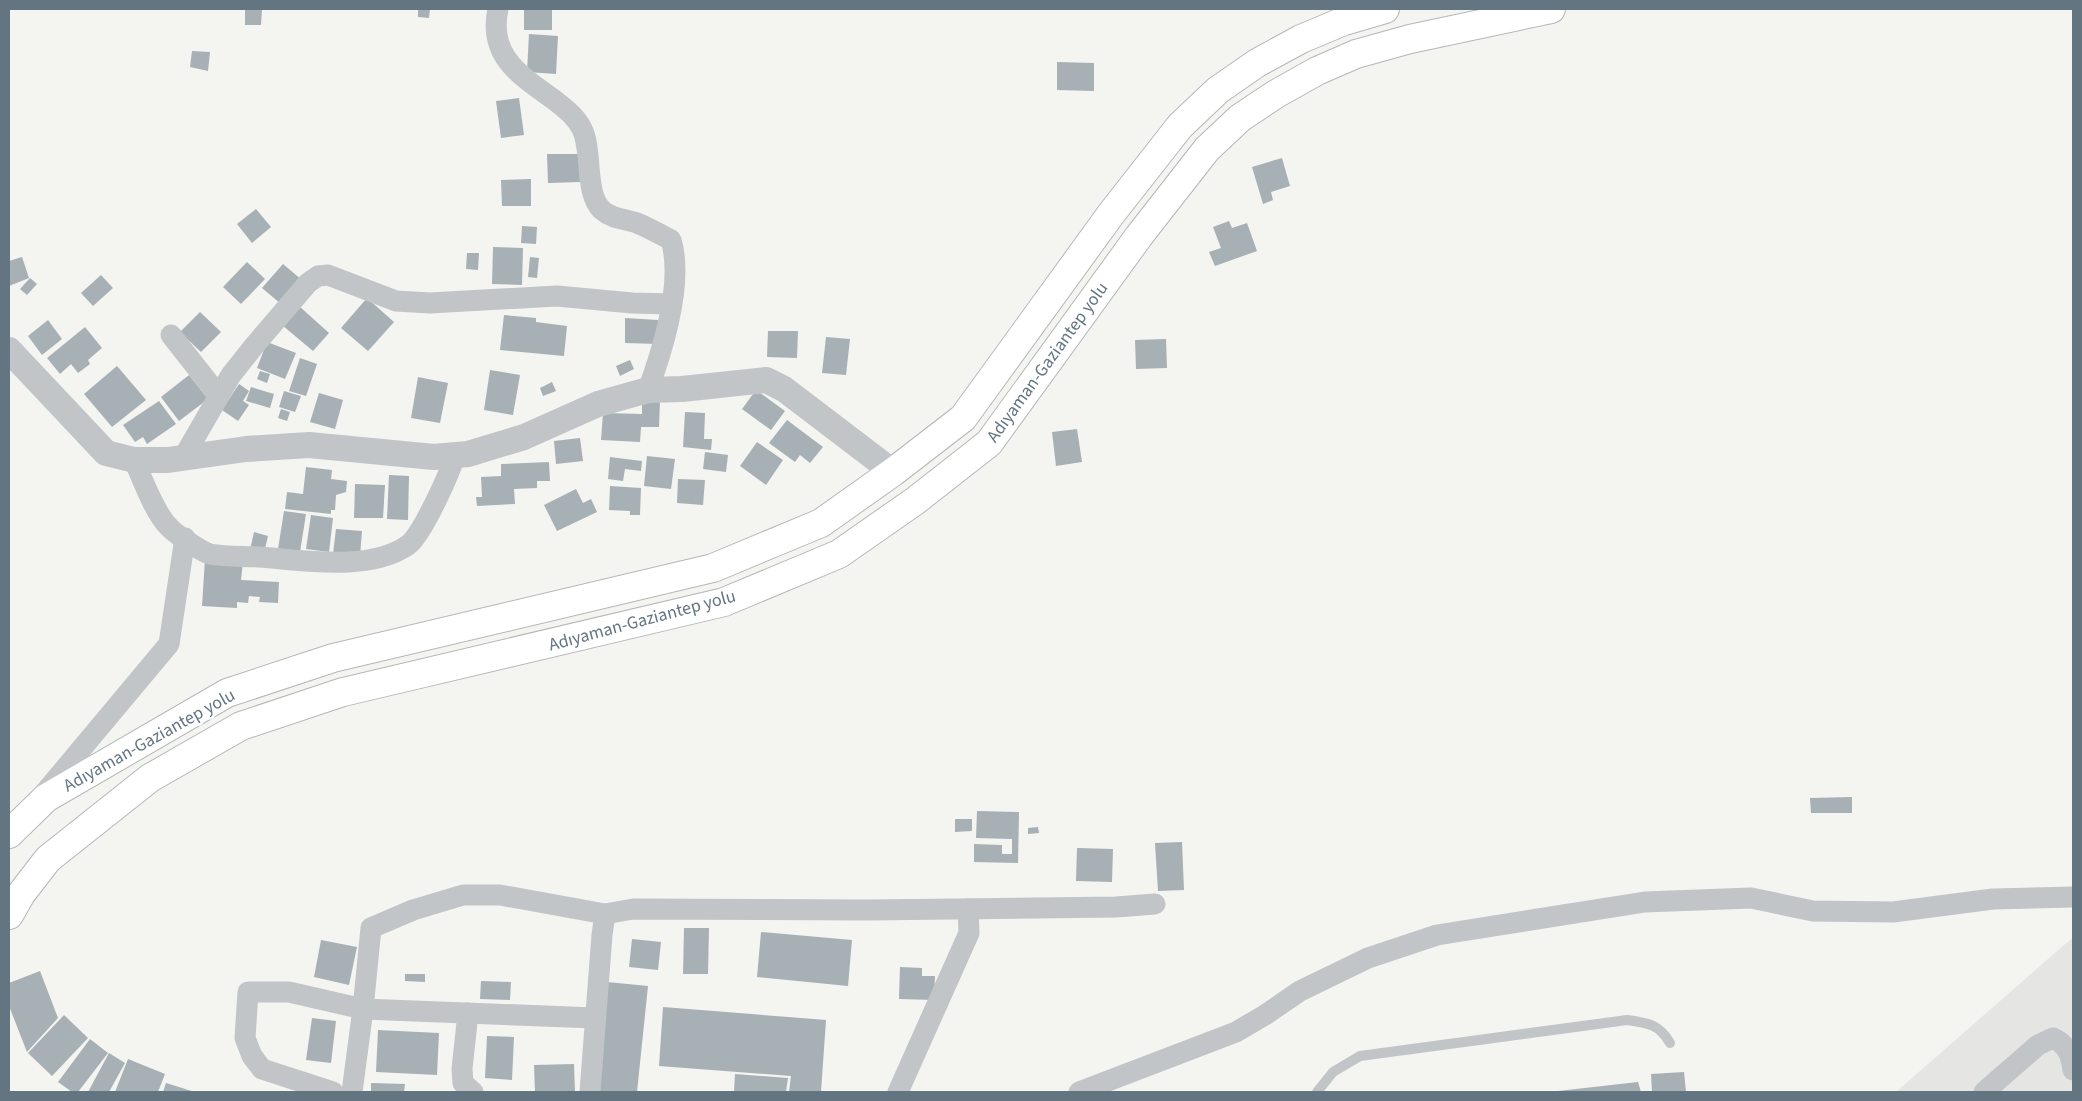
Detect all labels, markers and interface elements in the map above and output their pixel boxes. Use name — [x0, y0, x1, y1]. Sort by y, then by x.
street label: Adıyaman-Gaziantep yolu — [981, 277, 1114, 448]
street label: Adıyaman-Gaziantep yolu — [546, 583, 738, 658]
street label: Adıyaman-Gaziantep yolu — [59, 683, 240, 798]

